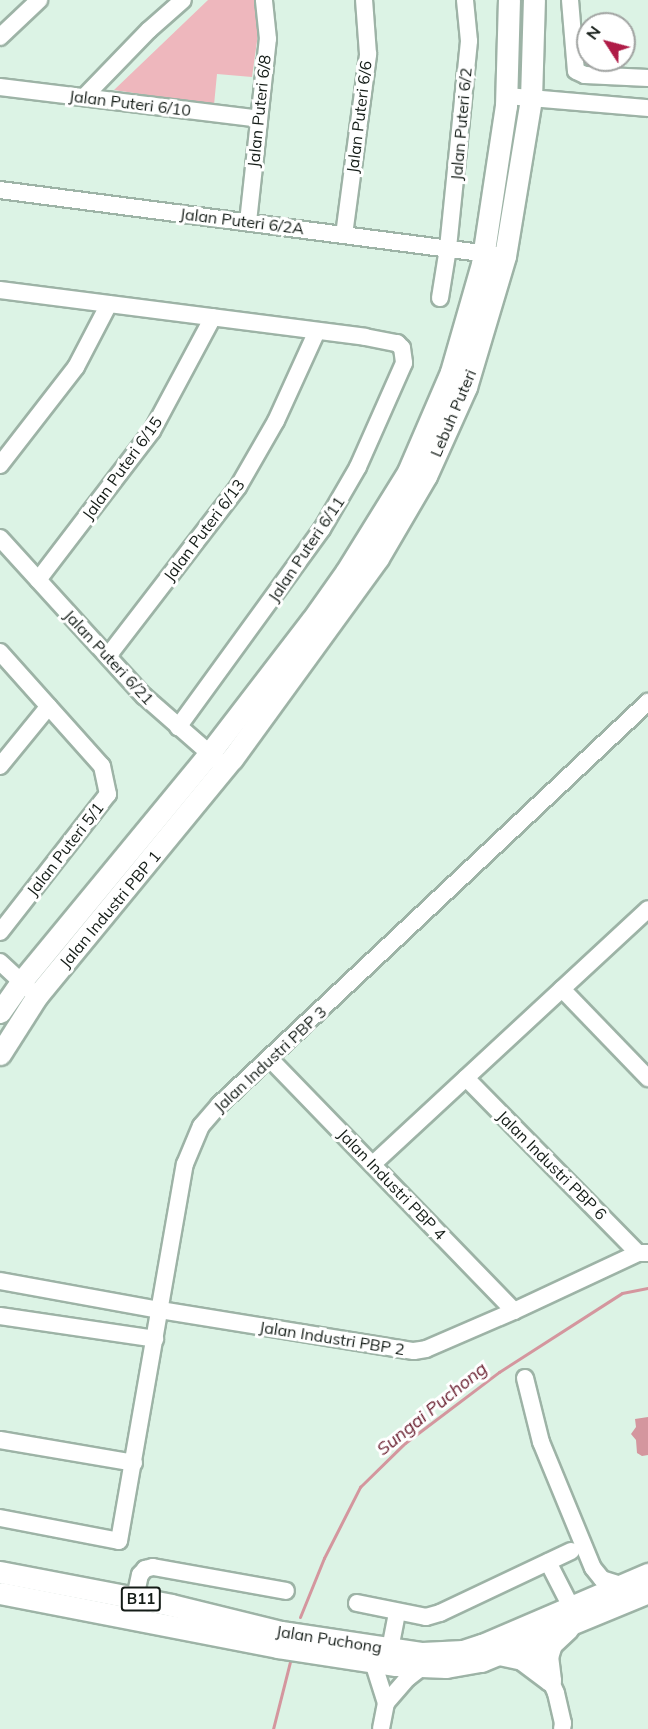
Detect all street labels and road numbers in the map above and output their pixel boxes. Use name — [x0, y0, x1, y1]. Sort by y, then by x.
street label: Jalan Puteri 6/8 — [244, 54, 274, 168]
street label: Jalan Puteri 6/6 — [343, 60, 375, 174]
street label: Jalan Puteri 6/2 — [447, 67, 475, 181]
street label: Jalan Puteri 6/10 — [68, 86, 192, 120]
street label: Jalan Puteri 6/2A — [179, 204, 305, 238]
street label: Lebuh Puteri — [426, 366, 480, 460]
street label: Jalan Puteri 6/15 — [78, 413, 166, 523]
street label: Jalan Puteri 6/13 — [159, 475, 249, 585]
street label: Jalan Puteri 6/11 — [264, 493, 348, 605]
street label: Jalan Puteri 6/21 — [60, 606, 158, 708]
street label: Jalan Puteri 5/1 — [23, 799, 107, 899]
street label: Jalan Industri PBP 1 — [55, 847, 165, 971]
street label: Jalan Industri PBP 3 — [210, 1002, 330, 1116]
street label: Jalan Industri PBP 6 — [493, 1106, 611, 1224]
street label: Jalan Industri PBP 4 — [334, 1124, 450, 1244]
street label: Jalan Industri PBP 2 — [258, 1317, 406, 1359]
road number: B11 — [120, 1587, 162, 1611]
street label: Jalan Puchong — [275, 1621, 383, 1657]

